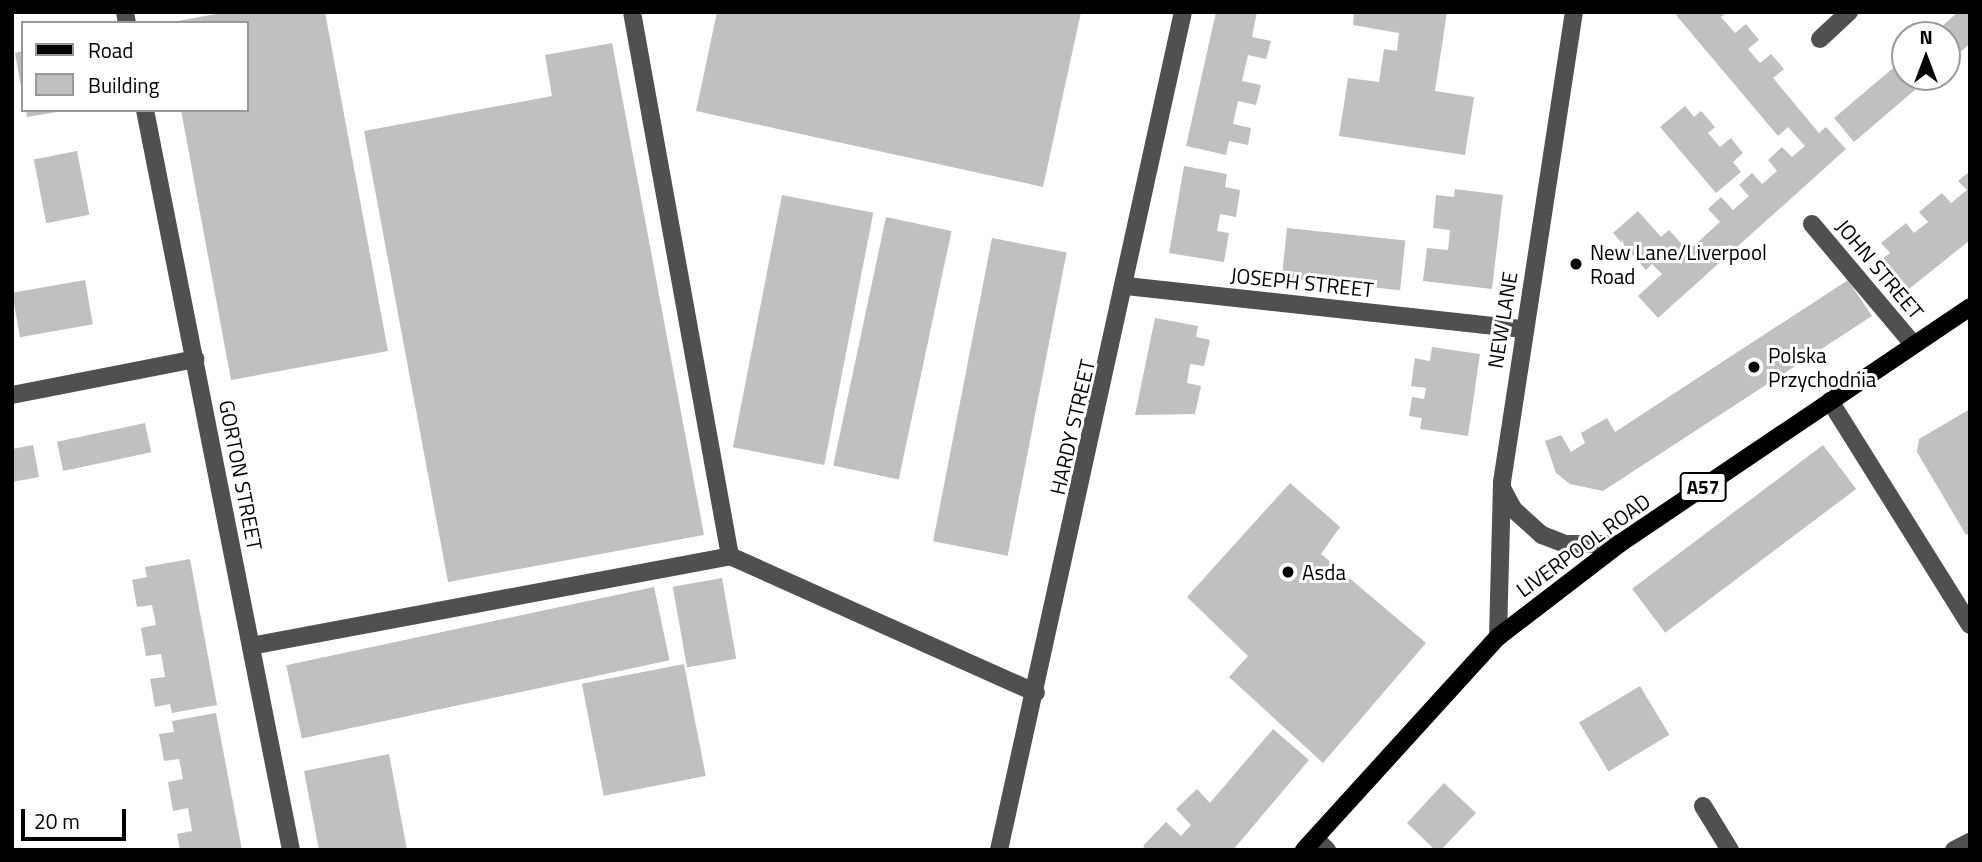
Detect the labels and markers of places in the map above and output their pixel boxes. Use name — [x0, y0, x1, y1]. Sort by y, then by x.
place label: New Lane/Liverpool Road — [1590, 239, 1767, 289]
marker: New Lane/Liverpool Road — [1568, 256, 1584, 272]
place label: Polska Przychodnia — [1768, 342, 1876, 392]
marker: Polska Przychodnia — [1746, 359, 1762, 375]
place label: Asda — [1302, 559, 1346, 585]
marker: Asda — [1280, 564, 1296, 580]

